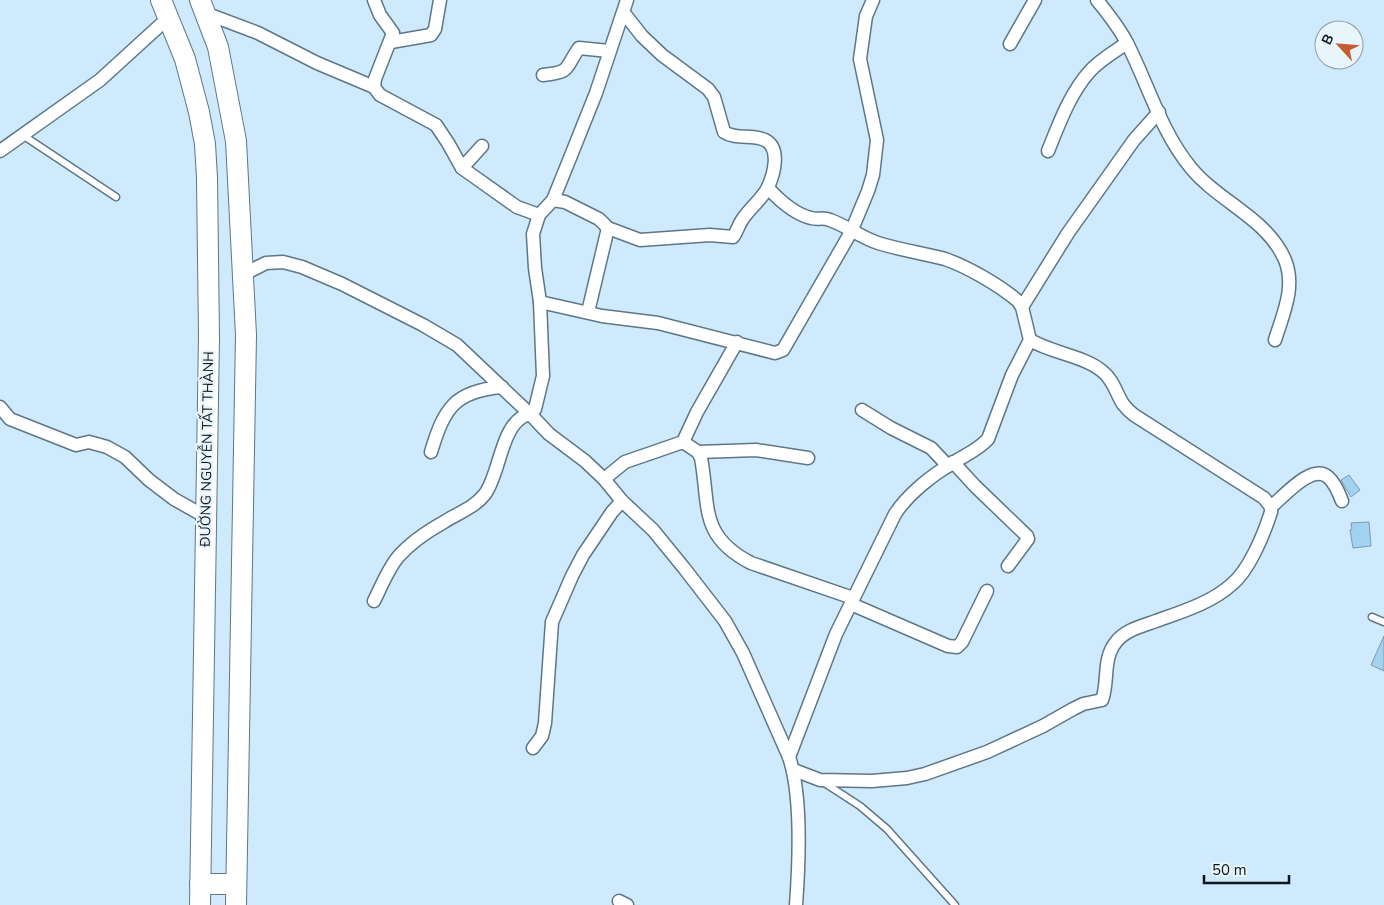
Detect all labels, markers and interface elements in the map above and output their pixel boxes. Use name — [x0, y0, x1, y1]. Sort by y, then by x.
north arrow — [1314, 20, 1364, 70]
text: B — [1317, 31, 1338, 48]
street label: ĐƯỜNG NGUYỄN TẤT THÀNH — [195, 351, 218, 548]
scale bar — [1204, 852, 1289, 884]
text: 50 m — [1212, 860, 1247, 880]

